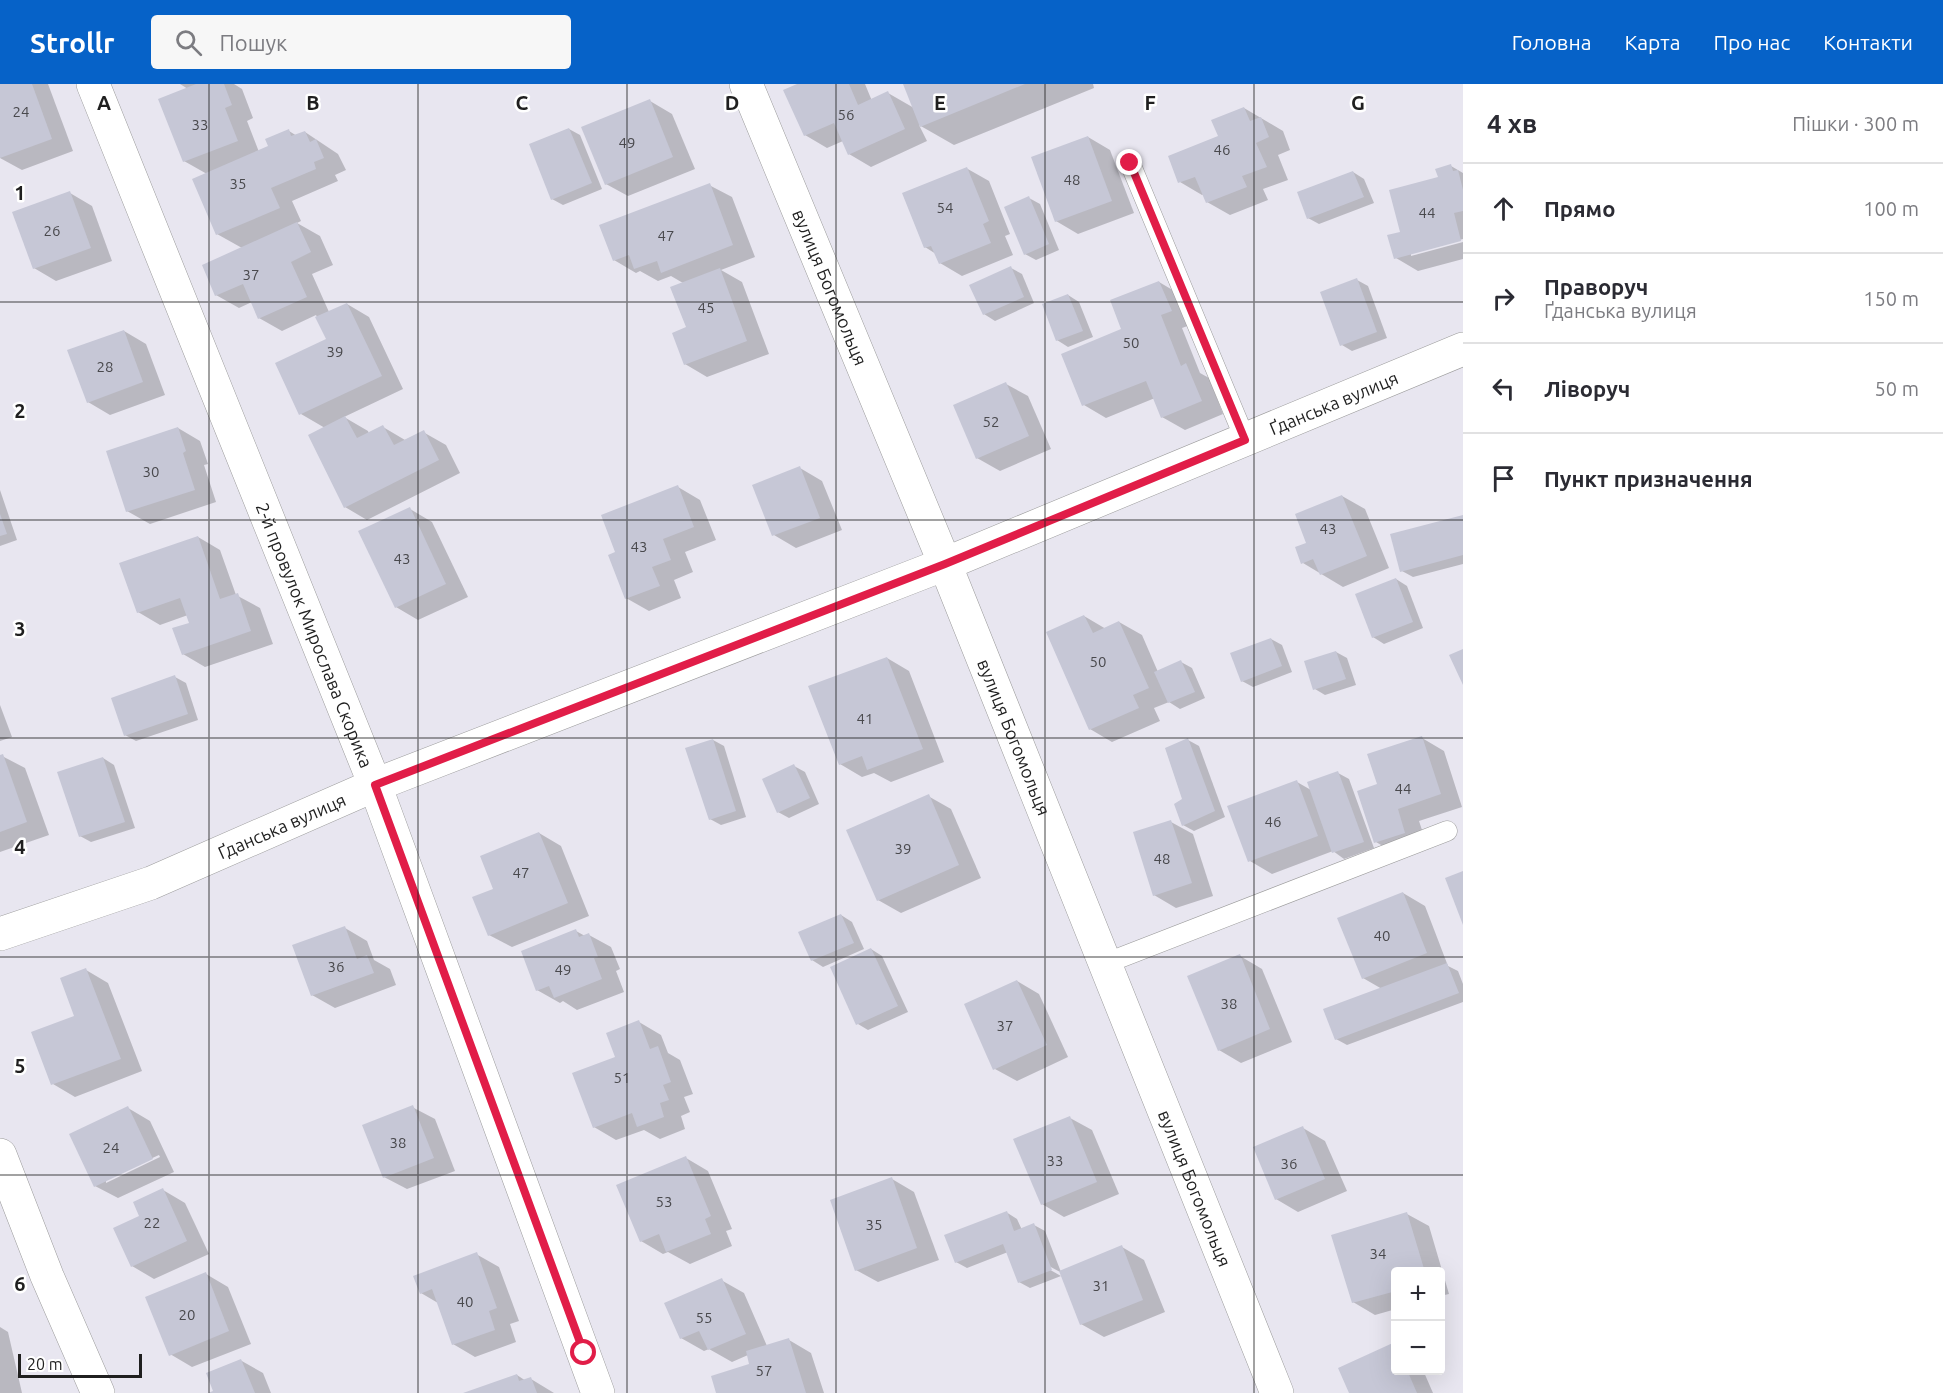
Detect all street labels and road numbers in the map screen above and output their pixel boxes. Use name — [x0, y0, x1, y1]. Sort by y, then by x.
street label: вулиця Богомольця — [789, 206, 871, 368]
street label: Ґданська вулиця — [1266, 367, 1401, 438]
street label: 2-й провулок Мирослава Скорика — [252, 500, 377, 770]
street label: вулиця Богомольця — [974, 656, 1055, 818]
street label: Ґданська вулиця — [215, 789, 349, 863]
street label: вулиця Богомольця — [1155, 1107, 1235, 1269]

